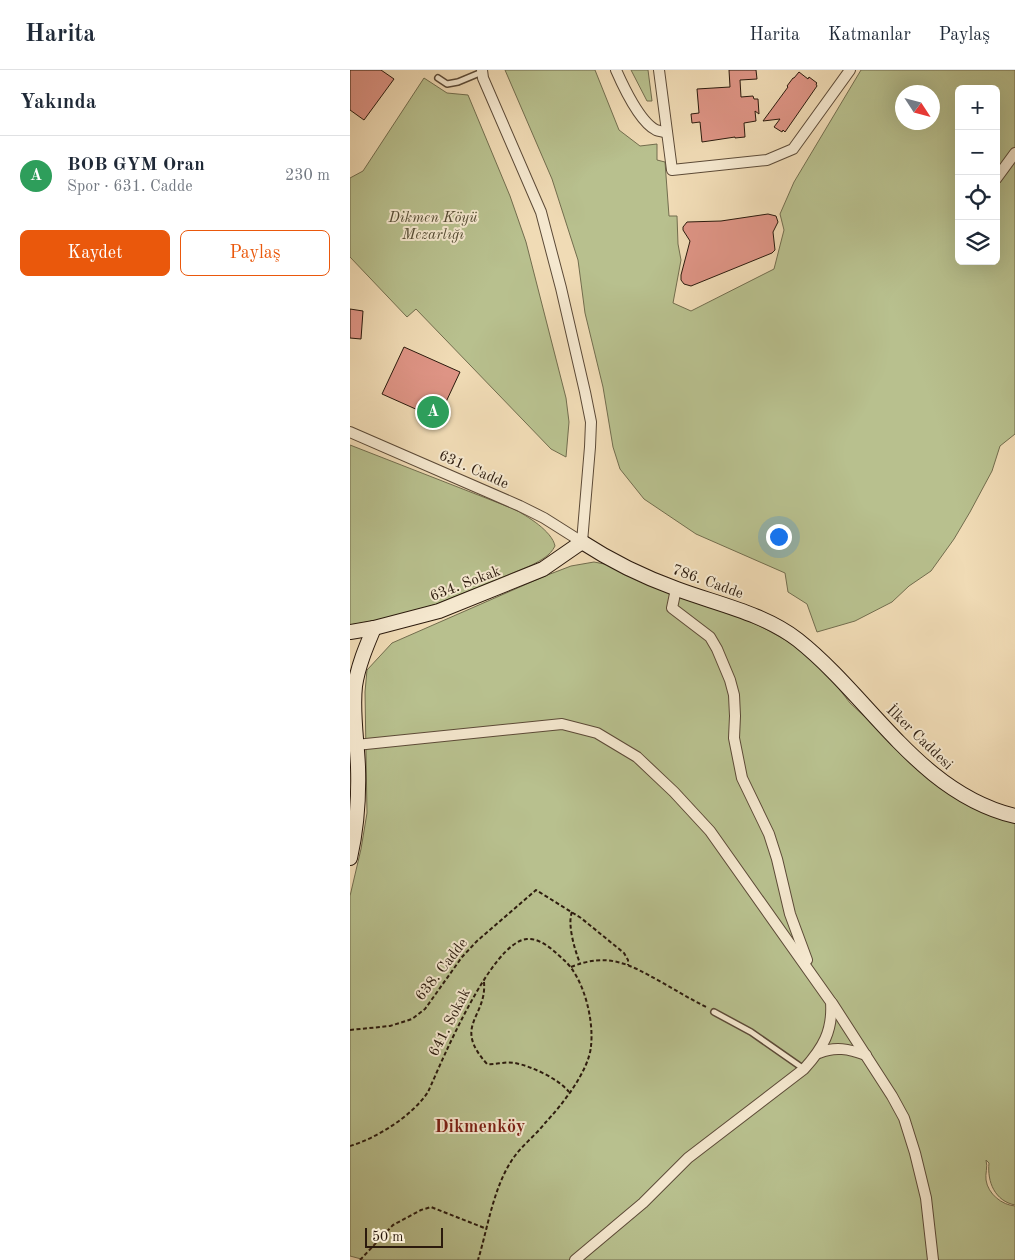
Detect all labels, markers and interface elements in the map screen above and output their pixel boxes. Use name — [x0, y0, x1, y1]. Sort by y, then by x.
text: Harita — [25, 23, 95, 47]
text: Harita — [749, 26, 800, 44]
text: Katmanlar — [828, 26, 911, 44]
text: Paylaş — [939, 26, 990, 44]
north arrow — [895, 85, 940, 130]
map controls — [955, 85, 1000, 265]
button: + — [955, 85, 1000, 130]
text: Yakında — [20, 92, 96, 113]
button: − — [955, 130, 1000, 175]
text: BOB GYM Oran — [67, 156, 205, 175]
text: A — [30, 168, 42, 184]
text: 230 m — [285, 168, 330, 184]
button: locate — [955, 175, 1000, 220]
text: Spor · 631. Cadde — [67, 179, 193, 195]
park label: Dikmen Köyü Mezarlığı — [387, 211, 478, 243]
button: layers — [955, 220, 1000, 265]
button: Kaydet — [20, 230, 170, 276]
button: Paylaş — [180, 230, 330, 276]
pin: A — [417, 393, 449, 431]
street label: 631. Cadde — [436, 448, 511, 492]
your location — [766, 524, 792, 550]
street label: 786. Cadde — [670, 563, 745, 602]
street label: 634. Sokak — [428, 564, 503, 605]
street label: İlker Caddesi — [883, 701, 957, 773]
street label: 638. Cadde — [413, 936, 471, 1004]
street label: 641. Sokak — [427, 986, 474, 1059]
district label: Dikmenköy — [434, 1118, 526, 1136]
scale bar — [365, 1225, 442, 1248]
text: 50 m — [372, 1230, 403, 1244]

